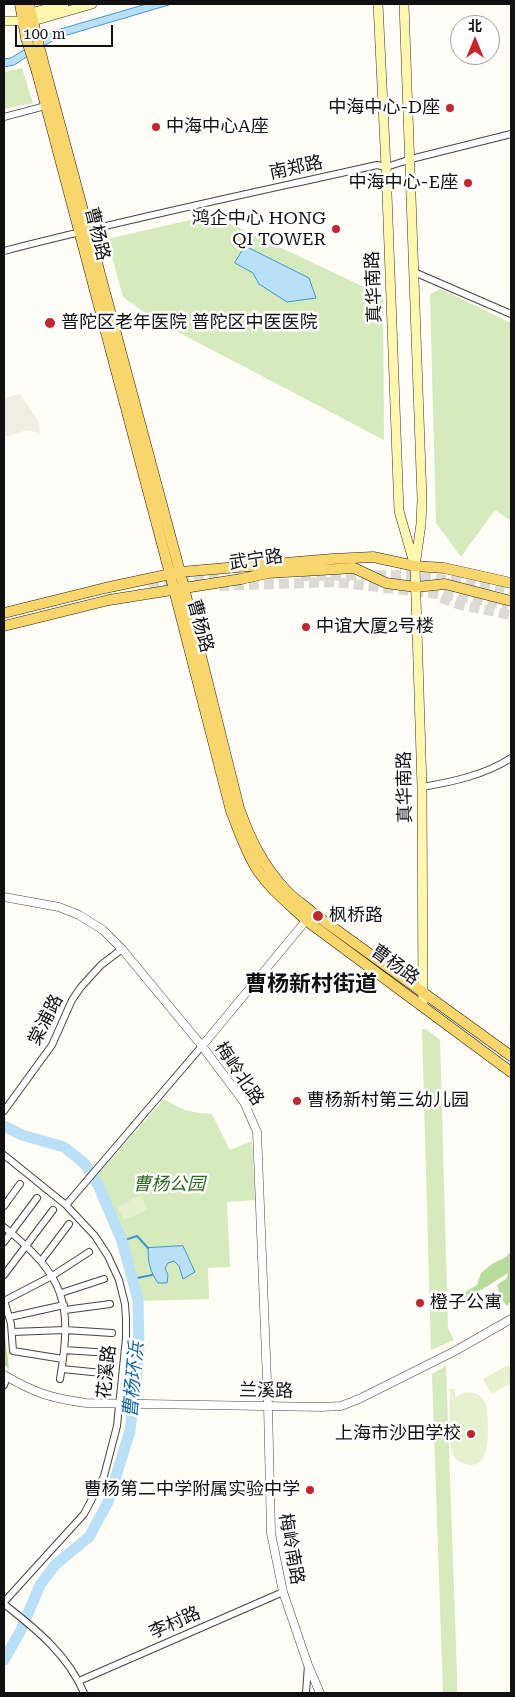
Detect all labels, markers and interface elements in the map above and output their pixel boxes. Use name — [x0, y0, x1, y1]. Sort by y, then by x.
scale bar — [18, 15, 115, 47]
north arrow — [450, 15, 500, 65]
text: 北 — [468, 18, 482, 34]
text: 100 m — [23, 25, 66, 43]
place label: 中海中心-D座 — [328, 97, 440, 119]
marker: 中海中心-D座 — [444, 102, 456, 114]
place label: 中海中心A座 — [166, 116, 269, 138]
marker: 中海中心A座 — [150, 121, 162, 133]
street label: 南郑路 — [267, 152, 325, 184]
place label: 中海中心-E座 — [349, 172, 458, 194]
marker: 中海中心-E座 — [462, 177, 474, 189]
street label: 曹杨路 — [80, 205, 114, 263]
place label: 鸿企中心 HONG QI TOWER — [192, 208, 326, 250]
marker: 鸿企中心 HONG QI TOWER — [330, 223, 342, 235]
street label: 真华南路 — [362, 251, 386, 323]
place label: 普陀区老年医院 普陀区中医医院 — [61, 312, 318, 334]
marker: 普陀区老年医院 普陀区中医医院 — [43, 316, 57, 330]
street label: 武宁路 — [228, 546, 284, 574]
street label: 曹杨路 — [183, 597, 217, 655]
place label: 中谊大厦2号楼 — [316, 616, 434, 638]
marker: 中谊大厦2号楼 — [300, 621, 312, 633]
street label: 真华南路 — [394, 751, 416, 823]
place label: 枫桥路 — [329, 905, 383, 927]
marker: 枫桥路 — [311, 909, 325, 923]
street label: 曹杨路 — [367, 940, 423, 990]
district label: 曹杨新村街道 — [245, 972, 377, 998]
street label: 棠浦路 — [24, 991, 68, 1049]
street label: 梅岭北路 — [210, 1038, 268, 1110]
place label: 曹杨新村第三幼儿园 — [307, 1090, 469, 1112]
marker: 曹杨新村第三幼儿园 — [291, 1095, 303, 1107]
park label: 曹杨公园 — [133, 1174, 205, 1196]
place label: 橙子公寓 — [430, 1292, 502, 1314]
marker: 橙子公寓 — [414, 1297, 426, 1309]
water label: 曹杨环浜 — [119, 1341, 149, 1419]
street label: 花溪路 — [93, 1344, 121, 1400]
street label: 兰溪路 — [239, 1380, 293, 1402]
place label: 上海市沙田学校 — [335, 1423, 461, 1445]
marker: 上海市沙田学校 — [465, 1428, 477, 1440]
place label: 曹杨第二中学附属实验中学 — [84, 1479, 300, 1501]
marker: 曹杨第二中学附属实验中学 — [304, 1484, 316, 1496]
street label: 梅岭南路 — [274, 1512, 308, 1586]
street label: 李村路 — [146, 1602, 204, 1644]

